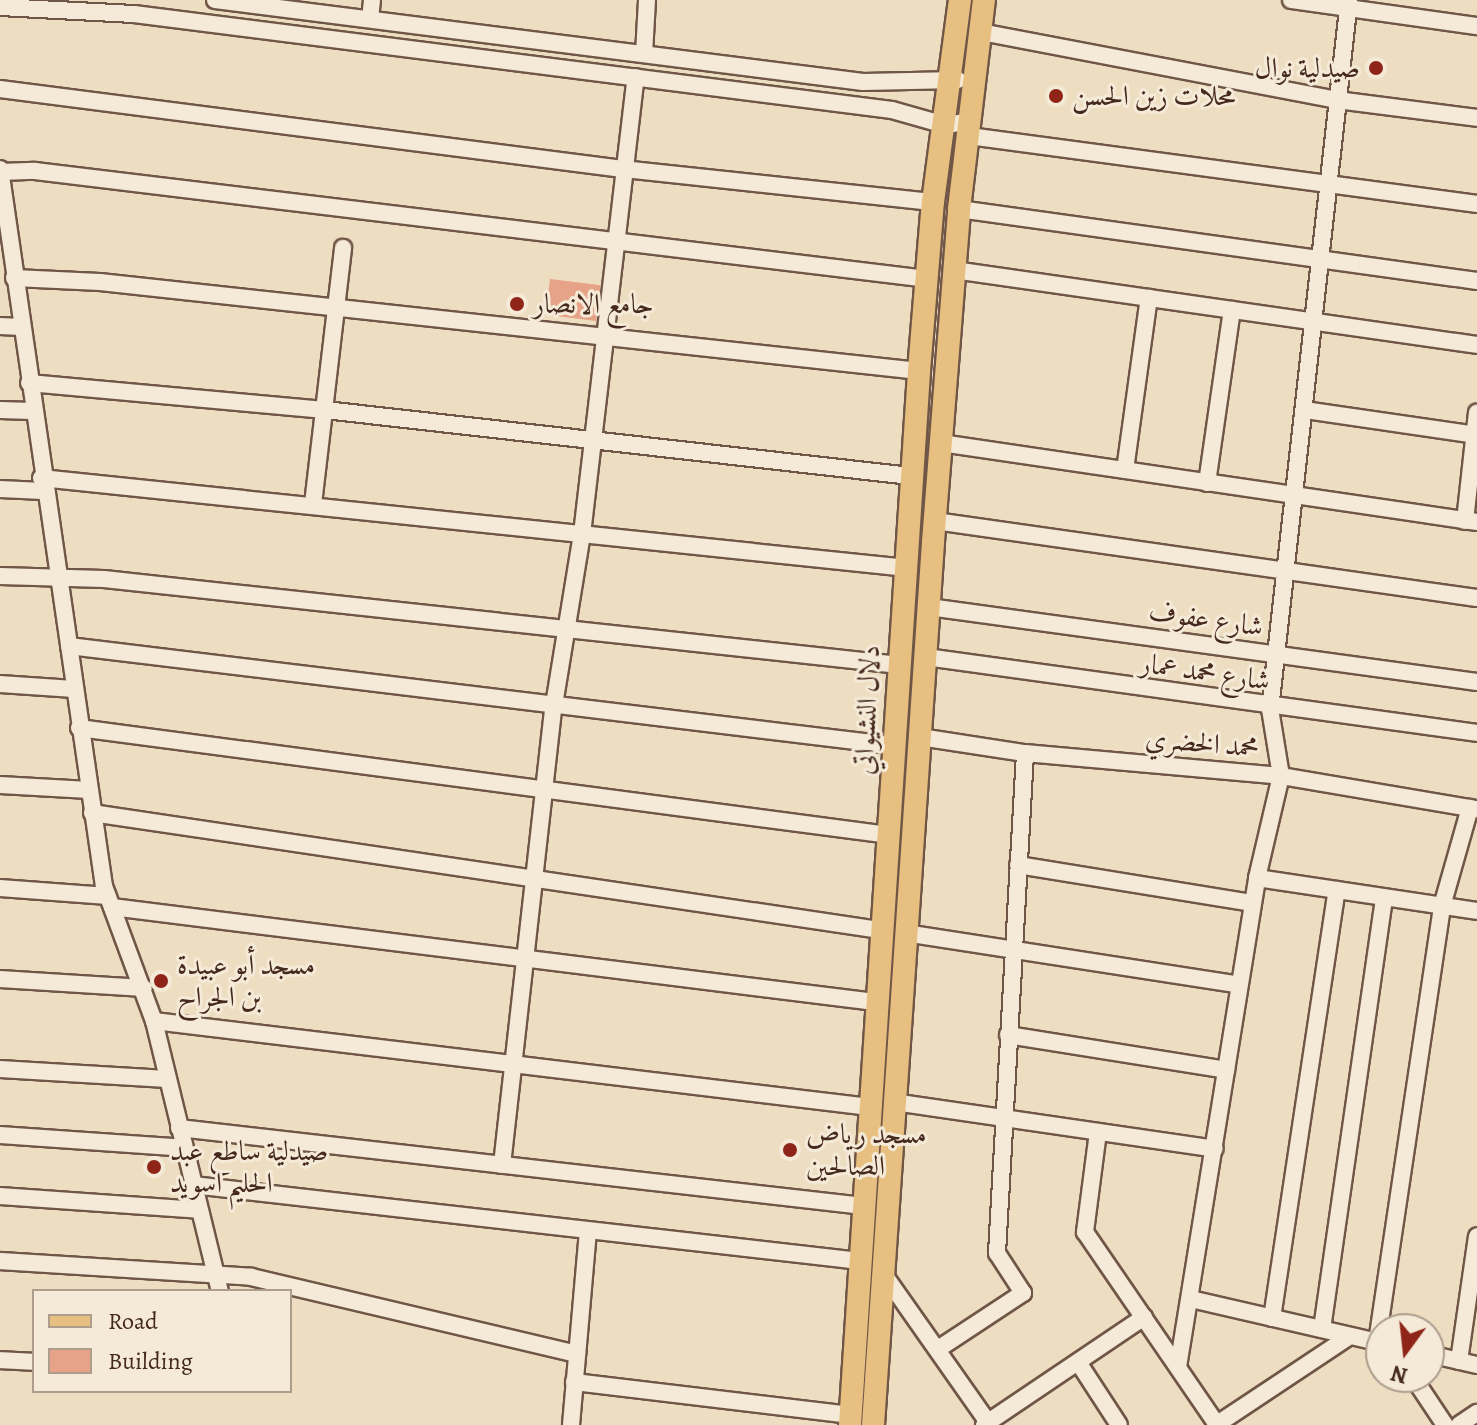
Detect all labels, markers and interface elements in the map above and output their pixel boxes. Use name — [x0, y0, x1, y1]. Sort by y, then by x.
place label: صيدلية نوال — [1255, 51, 1360, 85]
marker: صيدلية نوال — [1367, 59, 1385, 77]
place label: محلات زين الحسن — [1072, 79, 1235, 113]
marker: محلات زين الحسن — [1047, 87, 1065, 105]
place label: جامع الانصار — [533, 287, 654, 321]
marker: جامع الانصار — [508, 295, 526, 313]
street label: شارع عفوف — [1147, 594, 1265, 644]
street label: دلال النشيواتي — [847, 644, 887, 776]
street label: شارع محمد عمار — [1138, 646, 1272, 698]
street label: محمد الخضري — [1144, 721, 1260, 765]
place label: مسجد أبو عبيدة بن الجراح — [177, 948, 315, 1014]
marker: مسجد أبو عبيدة بن الجراح — [152, 972, 170, 990]
place label: مسجد رياض الصالحين — [806, 1117, 927, 1183]
place label: صيدلية ساطع عبد الحليم اسويد — [170, 1134, 328, 1200]
marker: مسجد رياض الصالحين — [781, 1141, 799, 1159]
marker: صيدلية ساطع عبد الحليم اسويد — [145, 1158, 163, 1176]
legend — [32, 1289, 292, 1393]
text: Road — [108, 1305, 158, 1337]
north arrow — [1365, 1313, 1445, 1393]
text: Building — [108, 1345, 193, 1377]
text: N — [1388, 1358, 1411, 1391]

